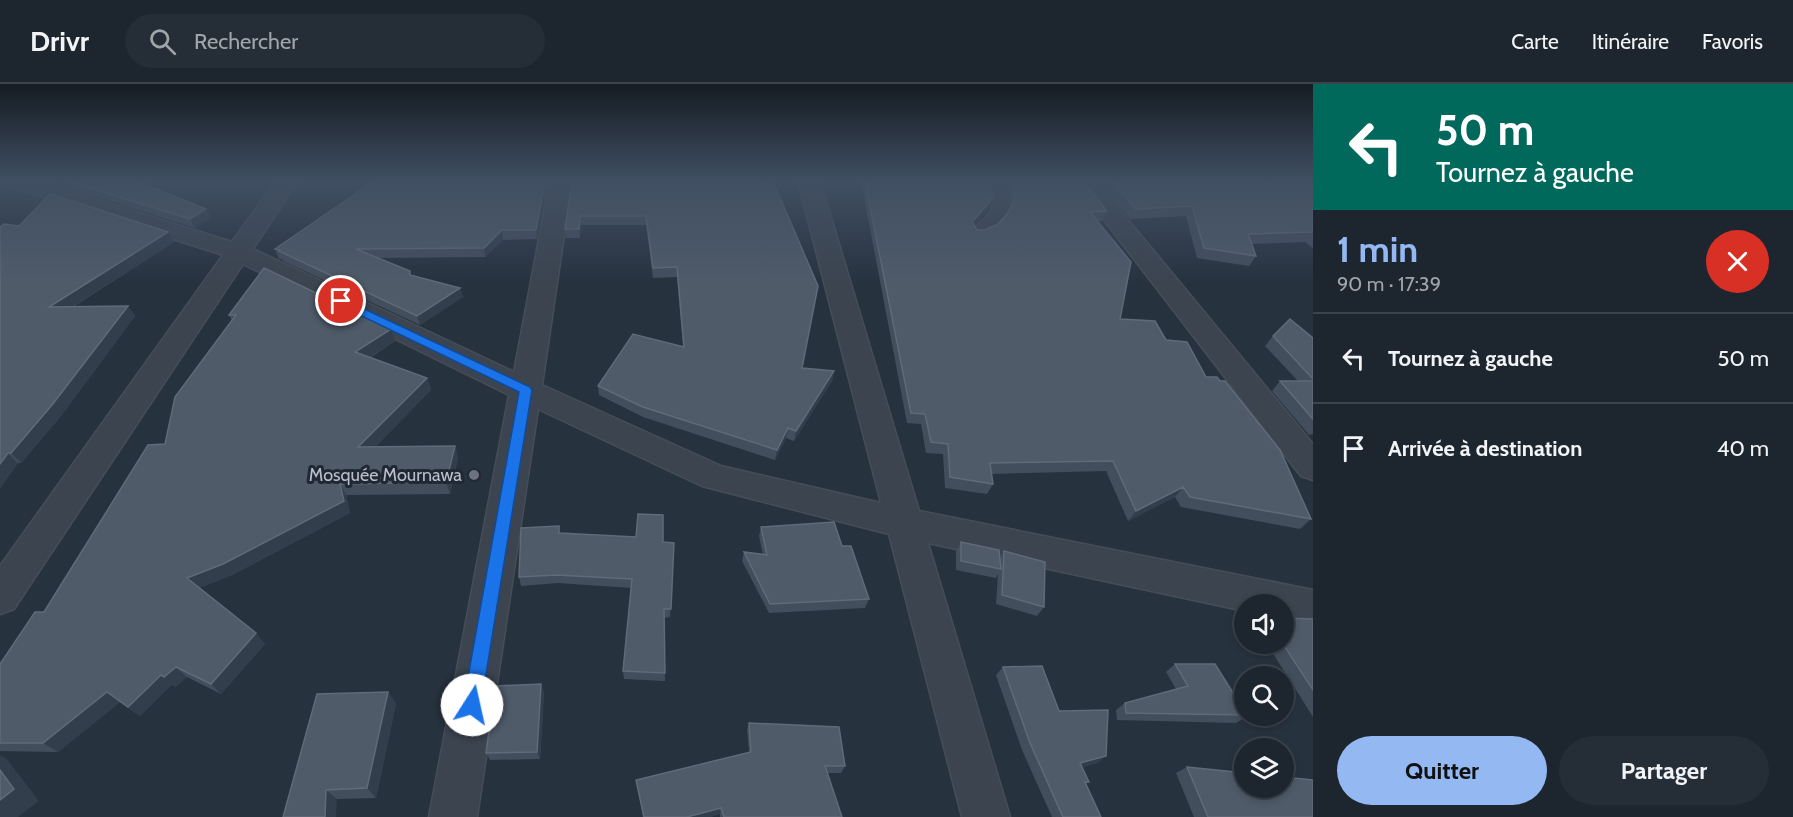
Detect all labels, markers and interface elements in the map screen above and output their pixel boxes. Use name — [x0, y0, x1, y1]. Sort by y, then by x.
search box — [125, 14, 545, 68]
text: Drivr — [30, 24, 89, 58]
icon: search — [146, 25, 179, 58]
text: Rechercher — [194, 28, 298, 55]
text: Carte — [1511, 29, 1559, 54]
text: Itinéraire — [1592, 29, 1669, 54]
text: Favoris — [1702, 29, 1763, 54]
text: 50 m — [1436, 104, 1534, 156]
icon: left — [1337, 108, 1415, 186]
text: Tournez à gauche — [1436, 156, 1634, 189]
text: 1 min — [1337, 227, 1418, 271]
button: close — [1706, 230, 1769, 293]
text: 90 m · 17:39 — [1337, 272, 1441, 296]
pin — [315, 275, 366, 326]
icon: arrive — [324, 284, 357, 317]
icon: left — [1337, 342, 1370, 375]
text: Tournez à gauche — [1388, 345, 1553, 372]
text: 50 m — [1717, 345, 1769, 372]
icon: arrive — [1337, 432, 1370, 465]
text: Arrivée à destination — [1388, 435, 1582, 462]
text: 40 m — [1717, 435, 1769, 462]
place label: Mosquée Mournawa — [309, 464, 462, 486]
marker: Mosquée Mournawa — [467, 468, 481, 482]
map controls — [1234, 594, 1294, 798]
button: sound — [1234, 594, 1294, 654]
button: search — [1234, 666, 1294, 726]
position arrow — [440, 673, 504, 737]
button: Quitter — [1337, 736, 1547, 805]
button: Partager — [1559, 736, 1769, 805]
button: layers — [1234, 738, 1294, 798]

